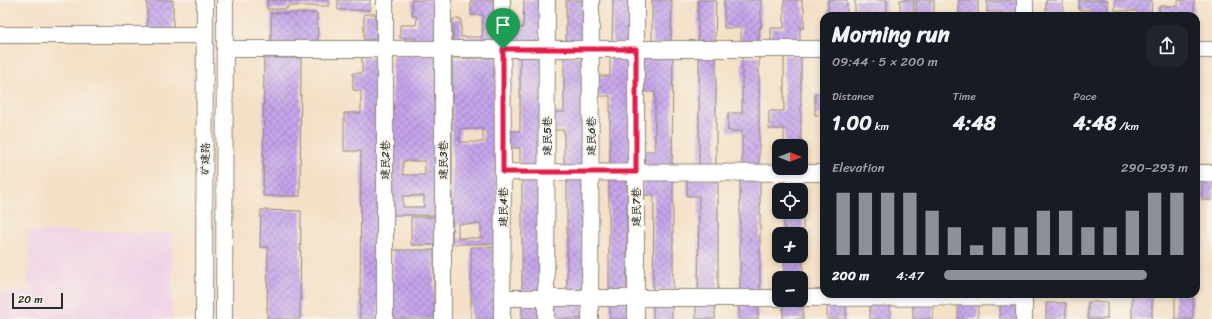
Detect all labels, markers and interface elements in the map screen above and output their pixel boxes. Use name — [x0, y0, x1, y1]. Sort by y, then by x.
pin — [486, 8, 520, 49]
icon: arrive — [492, 14, 514, 36]
text: Morning run — [832, 15, 950, 54]
button: share — [1146, 25, 1188, 67]
text: 09:44 · 5 × 200 m — [832, 50, 938, 73]
text: Distance — [832, 87, 874, 106]
text: Time — [953, 87, 976, 106]
text: Pace — [1073, 87, 1097, 106]
text: 1.00 — [832, 106, 872, 141]
text: 4:48 — [953, 106, 996, 141]
text: 4:48 — [1073, 106, 1116, 141]
street label: 建民5巷 — [538, 116, 557, 156]
street label: 建民6巷 — [582, 116, 601, 156]
text: km — [872, 117, 889, 136]
text: /km — [1116, 117, 1139, 136]
north arrow — [772, 139, 808, 175]
map controls — [772, 139, 808, 307]
street label: 建民2巷 — [376, 140, 395, 180]
street label: 建民3巷 — [434, 140, 453, 180]
street label: 矿建路 — [196, 143, 215, 176]
text: Elevation — [832, 156, 885, 179]
text: 290–293 m — [1121, 156, 1188, 179]
button: locate — [772, 183, 808, 219]
street label: 建民4巷 — [494, 187, 513, 227]
street label: 建民7巷 — [627, 187, 646, 227]
button: + — [772, 227, 808, 263]
text: 200 m — [832, 264, 869, 287]
text: 4:47 — [896, 264, 924, 287]
button: − — [772, 271, 808, 307]
text: 20 m — [18, 290, 43, 309]
scale bar — [12, 291, 63, 310]

